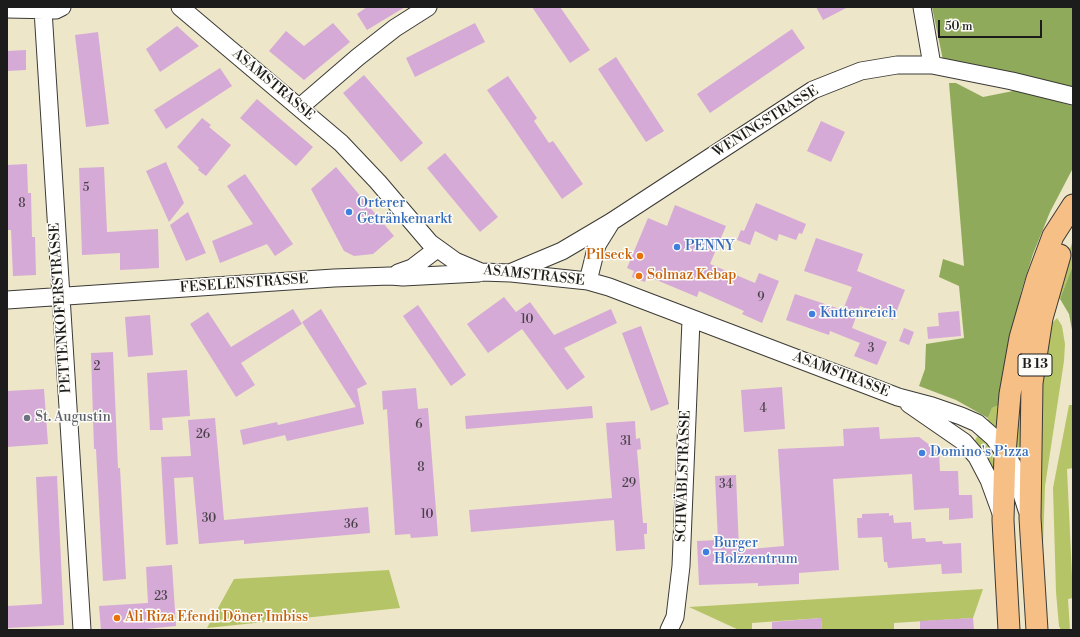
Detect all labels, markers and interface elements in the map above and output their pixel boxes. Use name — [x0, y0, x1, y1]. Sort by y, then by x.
scale bar — [940, 12, 1044, 38]
text: 50 m — [945, 19, 973, 34]
street label: ASAMSTRASSE — [229, 46, 317, 124]
street label: WENINGSTRASSE — [710, 83, 822, 161]
house number: 5 — [83, 181, 89, 195]
place label: Orterer Getränkemarkt — [357, 196, 453, 228]
house number: 8 — [18, 197, 26, 211]
marker: Orterer Getränkemarkt — [344, 207, 354, 217]
street label: PETTENKOFERSTRASSE — [47, 222, 75, 394]
place label: PENNY — [685, 239, 734, 255]
marker: PENNY — [672, 242, 682, 252]
place label: Pilseck — [586, 248, 632, 264]
marker: Pilseck — [635, 251, 645, 261]
street label: ASAMSTRASSE — [482, 262, 586, 290]
place label: Solmaz Kebap — [647, 268, 736, 284]
street label: FESELENSTRASSE — [179, 271, 309, 297]
marker: Solmaz Kebap — [634, 271, 644, 281]
house number: 9 — [757, 291, 765, 305]
place label: Kuttenreich — [820, 306, 897, 322]
marker: Kuttenreich — [807, 309, 817, 319]
house number: 10 — [521, 313, 533, 327]
house number: 3 — [868, 342, 874, 356]
street label: ASAMSTRASSE — [790, 349, 892, 401]
road number: B 13 — [1018, 354, 1052, 376]
house number: 2 — [94, 360, 100, 374]
house number: 4 — [759, 402, 767, 416]
place label: St. Augustin — [35, 410, 111, 426]
street label: SCHWÄBLSTRASSE — [673, 410, 695, 542]
marker: St. Augustin — [22, 413, 32, 423]
house number: 6 — [415, 418, 423, 432]
house number: 26 — [196, 428, 210, 442]
house number: 31 — [620, 435, 632, 449]
place label: Domino's Pizza — [930, 445, 1029, 461]
marker: Domino's Pizza — [917, 448, 927, 458]
house number: 8 — [417, 461, 425, 475]
house number: 29 — [622, 477, 636, 491]
house number: 34 — [719, 478, 733, 492]
house number: 10 — [421, 508, 433, 522]
house number: 30 — [202, 512, 216, 526]
house number: 36 — [344, 518, 358, 532]
place label: Burger Holzzentrum — [714, 536, 798, 568]
marker: Burger Holzzentrum — [701, 547, 711, 557]
house number: 23 — [154, 590, 168, 604]
place label: Ali Riza Efendi Döner Imbiss — [125, 610, 308, 626]
marker: Ali Riza Efendi Döner Imbiss — [112, 613, 122, 623]

